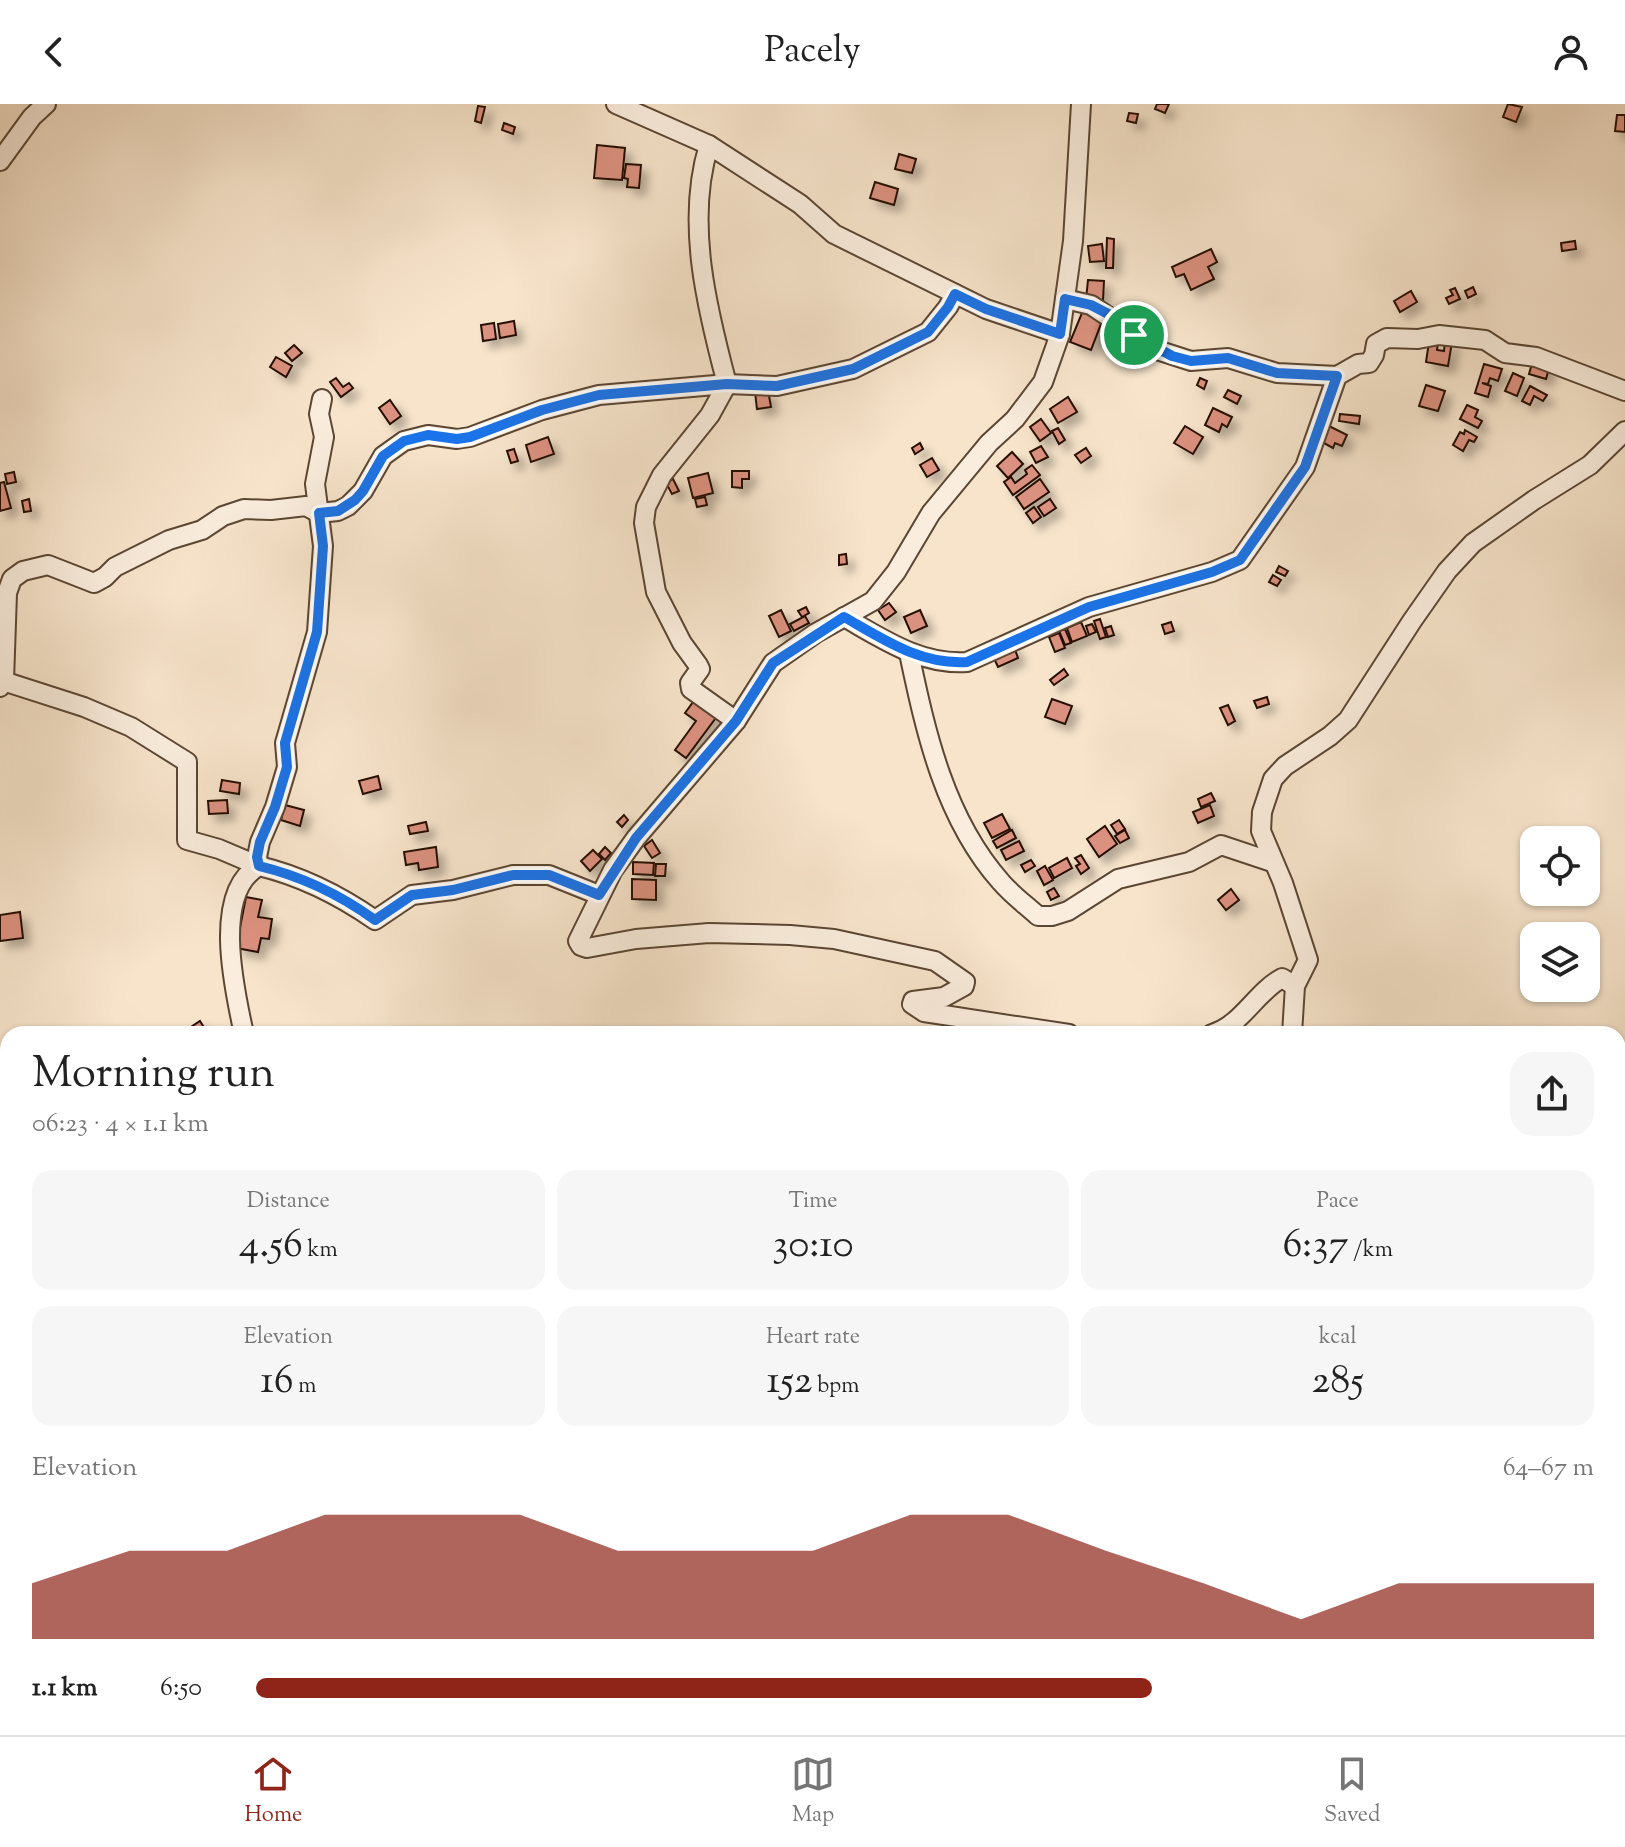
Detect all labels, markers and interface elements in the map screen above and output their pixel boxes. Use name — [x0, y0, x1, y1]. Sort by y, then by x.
text: Pacely — [764, 26, 861, 78]
icon: back — [32, 30, 76, 74]
icon: person — [1549, 30, 1593, 74]
pin — [1100, 301, 1168, 369]
icon: arrive — [1112, 313, 1156, 357]
map controls — [1520, 826, 1600, 1002]
button: locate — [1520, 826, 1600, 906]
button: layers — [1520, 922, 1600, 1002]
text: Morning run — [32, 1044, 275, 1107]
button: share — [1510, 1052, 1594, 1136]
text: 06:23 · 4 × 1.1 km — [32, 1106, 209, 1143]
text: Distance — [247, 1186, 330, 1218]
text: Time — [789, 1186, 837, 1218]
text: Pace — [1317, 1186, 1359, 1218]
text: 4.56 — [239, 1218, 303, 1275]
text: 30:10 — [772, 1218, 854, 1275]
text: 6:37 — [1282, 1218, 1348, 1275]
text: km — [303, 1235, 338, 1267]
text: /km — [1348, 1235, 1393, 1267]
text: Elevation — [244, 1322, 333, 1354]
text: Heart rate — [766, 1322, 860, 1354]
text: kcal — [1319, 1322, 1357, 1354]
text: 16 — [260, 1354, 294, 1411]
text: 152 — [767, 1354, 813, 1411]
text: 285 — [1311, 1354, 1364, 1411]
text: m — [294, 1371, 317, 1403]
text: bpm — [813, 1371, 859, 1403]
text: Elevation — [32, 1450, 137, 1487]
text: 64–67 m — [1503, 1450, 1594, 1487]
text: 1.1 km — [32, 1670, 97, 1707]
text: 6:50 — [160, 1670, 202, 1707]
tab: Home — [244, 1752, 302, 1832]
tab: Map — [791, 1752, 835, 1832]
tab: Saved — [1324, 1752, 1381, 1832]

